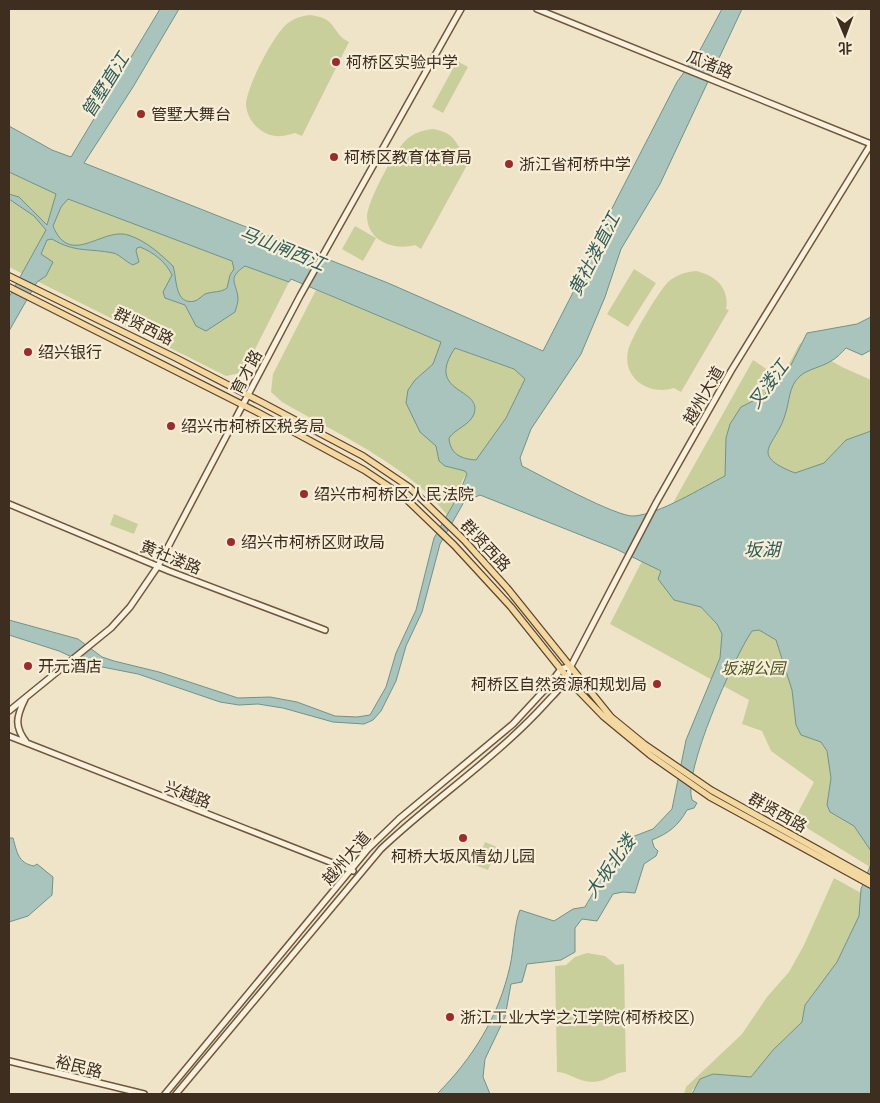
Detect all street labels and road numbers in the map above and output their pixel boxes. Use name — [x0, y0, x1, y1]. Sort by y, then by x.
street label: 瓜渚路 — [684, 45, 736, 83]
street label: 群贤西路 — [110, 302, 178, 350]
street label: 育才路 — [225, 346, 267, 398]
street label: 越州大道 — [677, 362, 729, 428]
street label: 群贤西路 — [456, 514, 516, 576]
street label: 黄社溇路 — [137, 535, 205, 579]
street label: 兴越路 — [162, 775, 214, 813]
street label: 群贤西路 — [745, 787, 811, 837]
street label: 越州大道 — [317, 827, 375, 889]
street label: 裕民路 — [53, 1050, 105, 1082]

